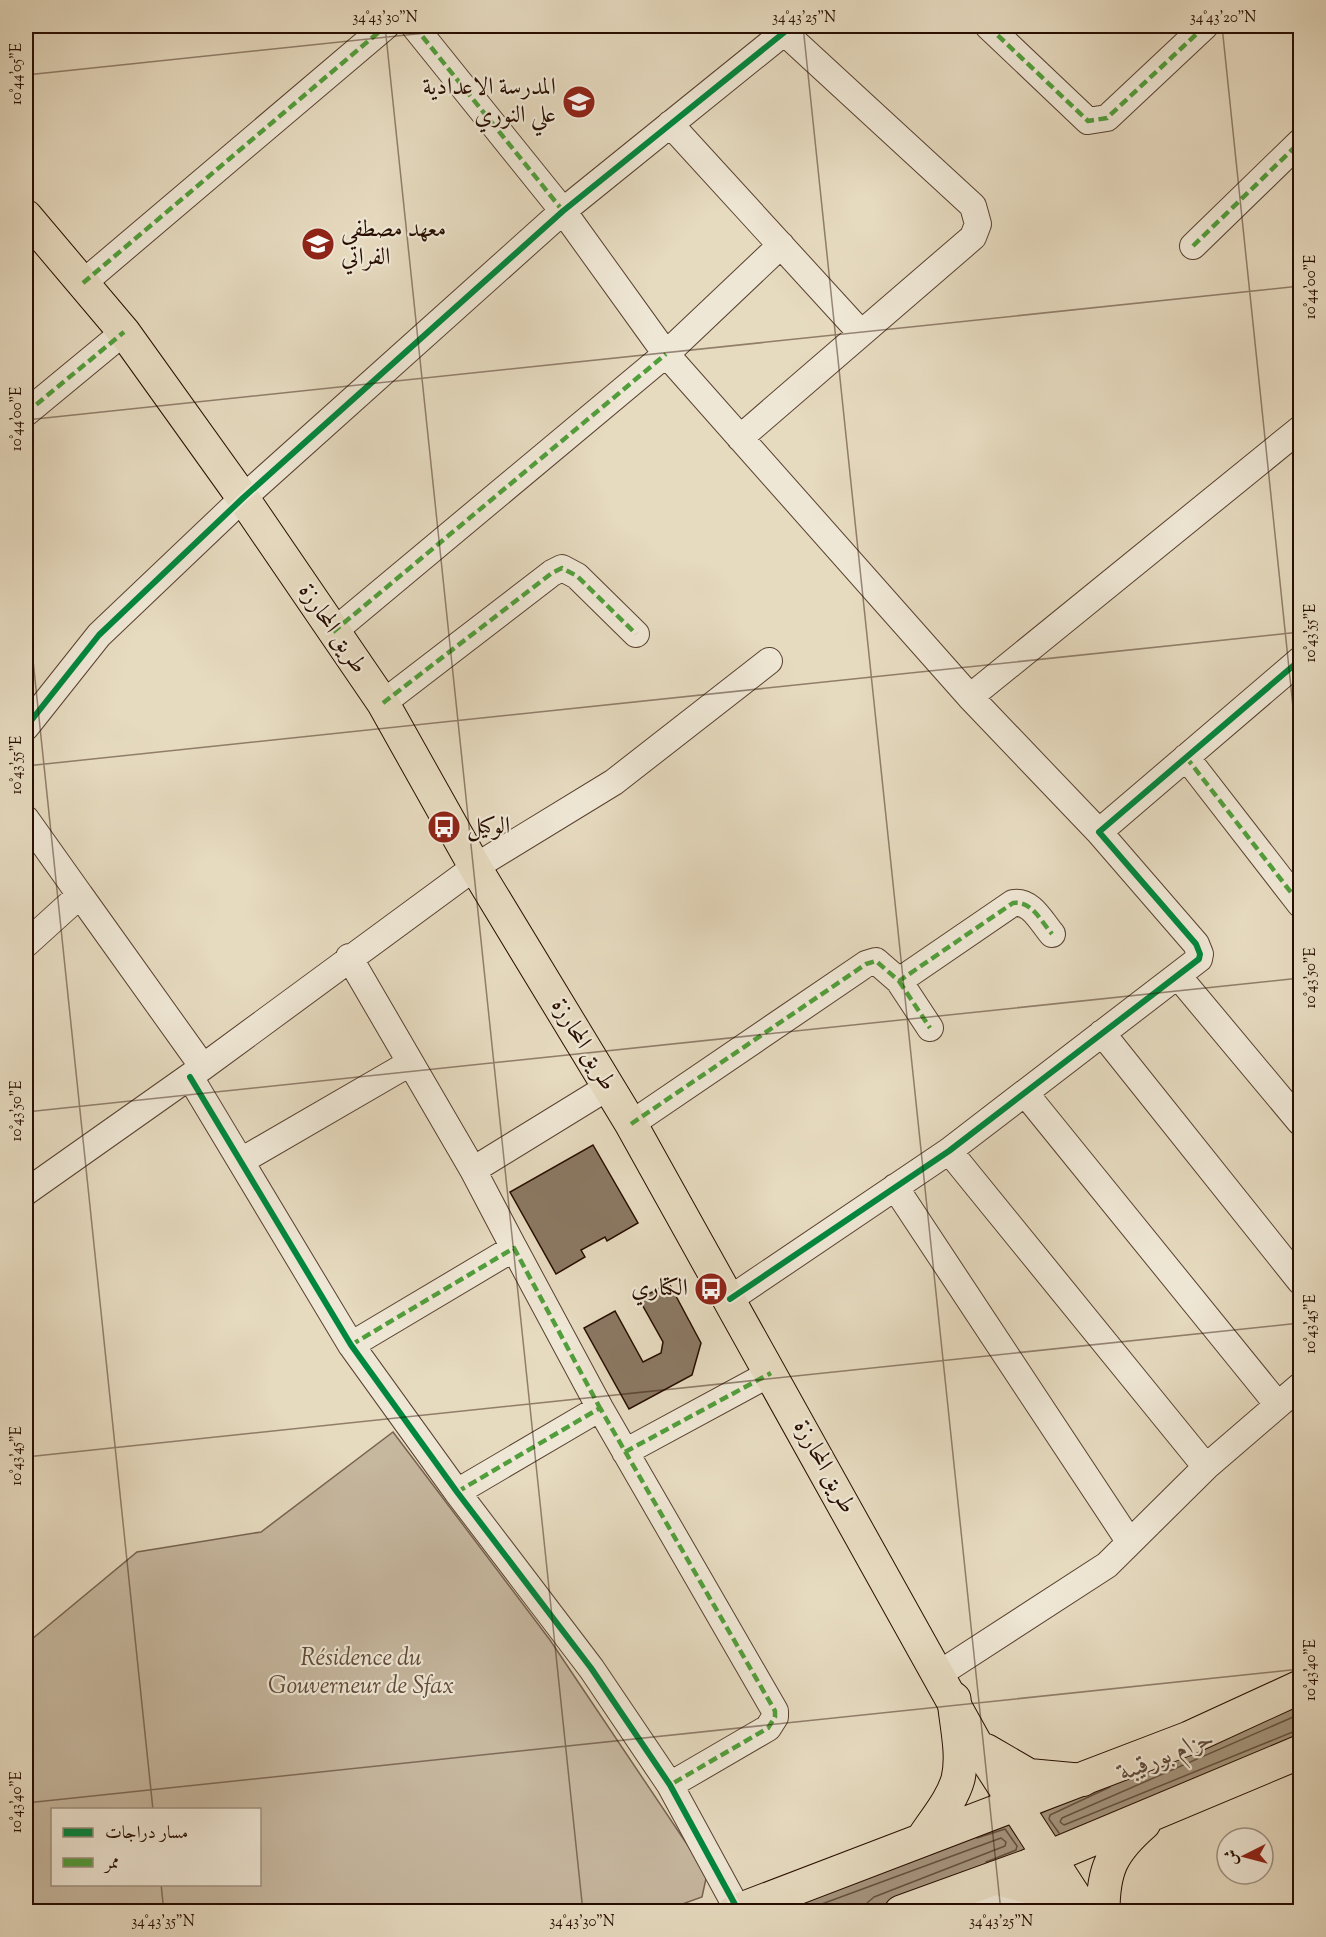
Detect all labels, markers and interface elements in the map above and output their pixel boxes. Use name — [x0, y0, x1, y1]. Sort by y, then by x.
text: 34°43'30"N — [352, 8, 418, 29]
text: 34°43'25"N — [772, 8, 836, 29]
text: 34°43'20"N — [1190, 8, 1256, 29]
text: 10°44'05"E — [7, 43, 28, 105]
place label: المدرسة الاعدادية علي النوري — [423, 71, 556, 137]
school or university icon: المدرسة الاعدادية علي النوري — [561, 84, 597, 120]
place label: معهد مصطفى الفراتي — [341, 213, 446, 275]
school or university icon: معهد مصطفى الفراتي — [300, 226, 336, 262]
text: 10°44'00"E — [1301, 255, 1322, 319]
text: 10°44'00"E — [7, 387, 28, 451]
street label: طريق المحارزة — [289, 577, 375, 681]
text: 10°43'55"E — [1301, 604, 1322, 662]
text: 10°43'55"E — [7, 736, 28, 794]
bus stop icon: الوكيل — [426, 809, 462, 845]
place label: الوكيل — [467, 810, 510, 844]
text: 10°43'50"E — [1301, 947, 1322, 1009]
street label: طريق المحارزة — [542, 992, 624, 1098]
text: 10°43'50"E — [7, 1080, 28, 1142]
bus stop icon: الكتاري — [693, 1271, 729, 1307]
place label: الكتاري — [631, 1272, 688, 1306]
text: 10°43'45"E — [1301, 1294, 1322, 1354]
street label: طريق المحارزة — [784, 1414, 864, 1520]
text: 10°43'45"E — [7, 1426, 28, 1486]
text: 10°43'40"E — [1301, 1639, 1322, 1701]
park label: Résidence du Gouverneur de Sfax — [268, 1642, 454, 1704]
water label: حزام بورقيبة — [1112, 1720, 1221, 1795]
text: 10°43'40"E — [7, 1771, 28, 1833]
legend — [51, 1808, 261, 1886]
text: مسار دراجات — [105, 1821, 188, 1847]
north arrow — [1215, 1826, 1275, 1886]
text: ش — [1220, 1848, 1245, 1866]
text: ممر — [103, 1851, 119, 1877]
text: 34°43'35"N — [131, 1912, 195, 1933]
text: 34°43'30"N — [549, 1912, 615, 1933]
text: 34°43'25"N — [969, 1912, 1033, 1933]

